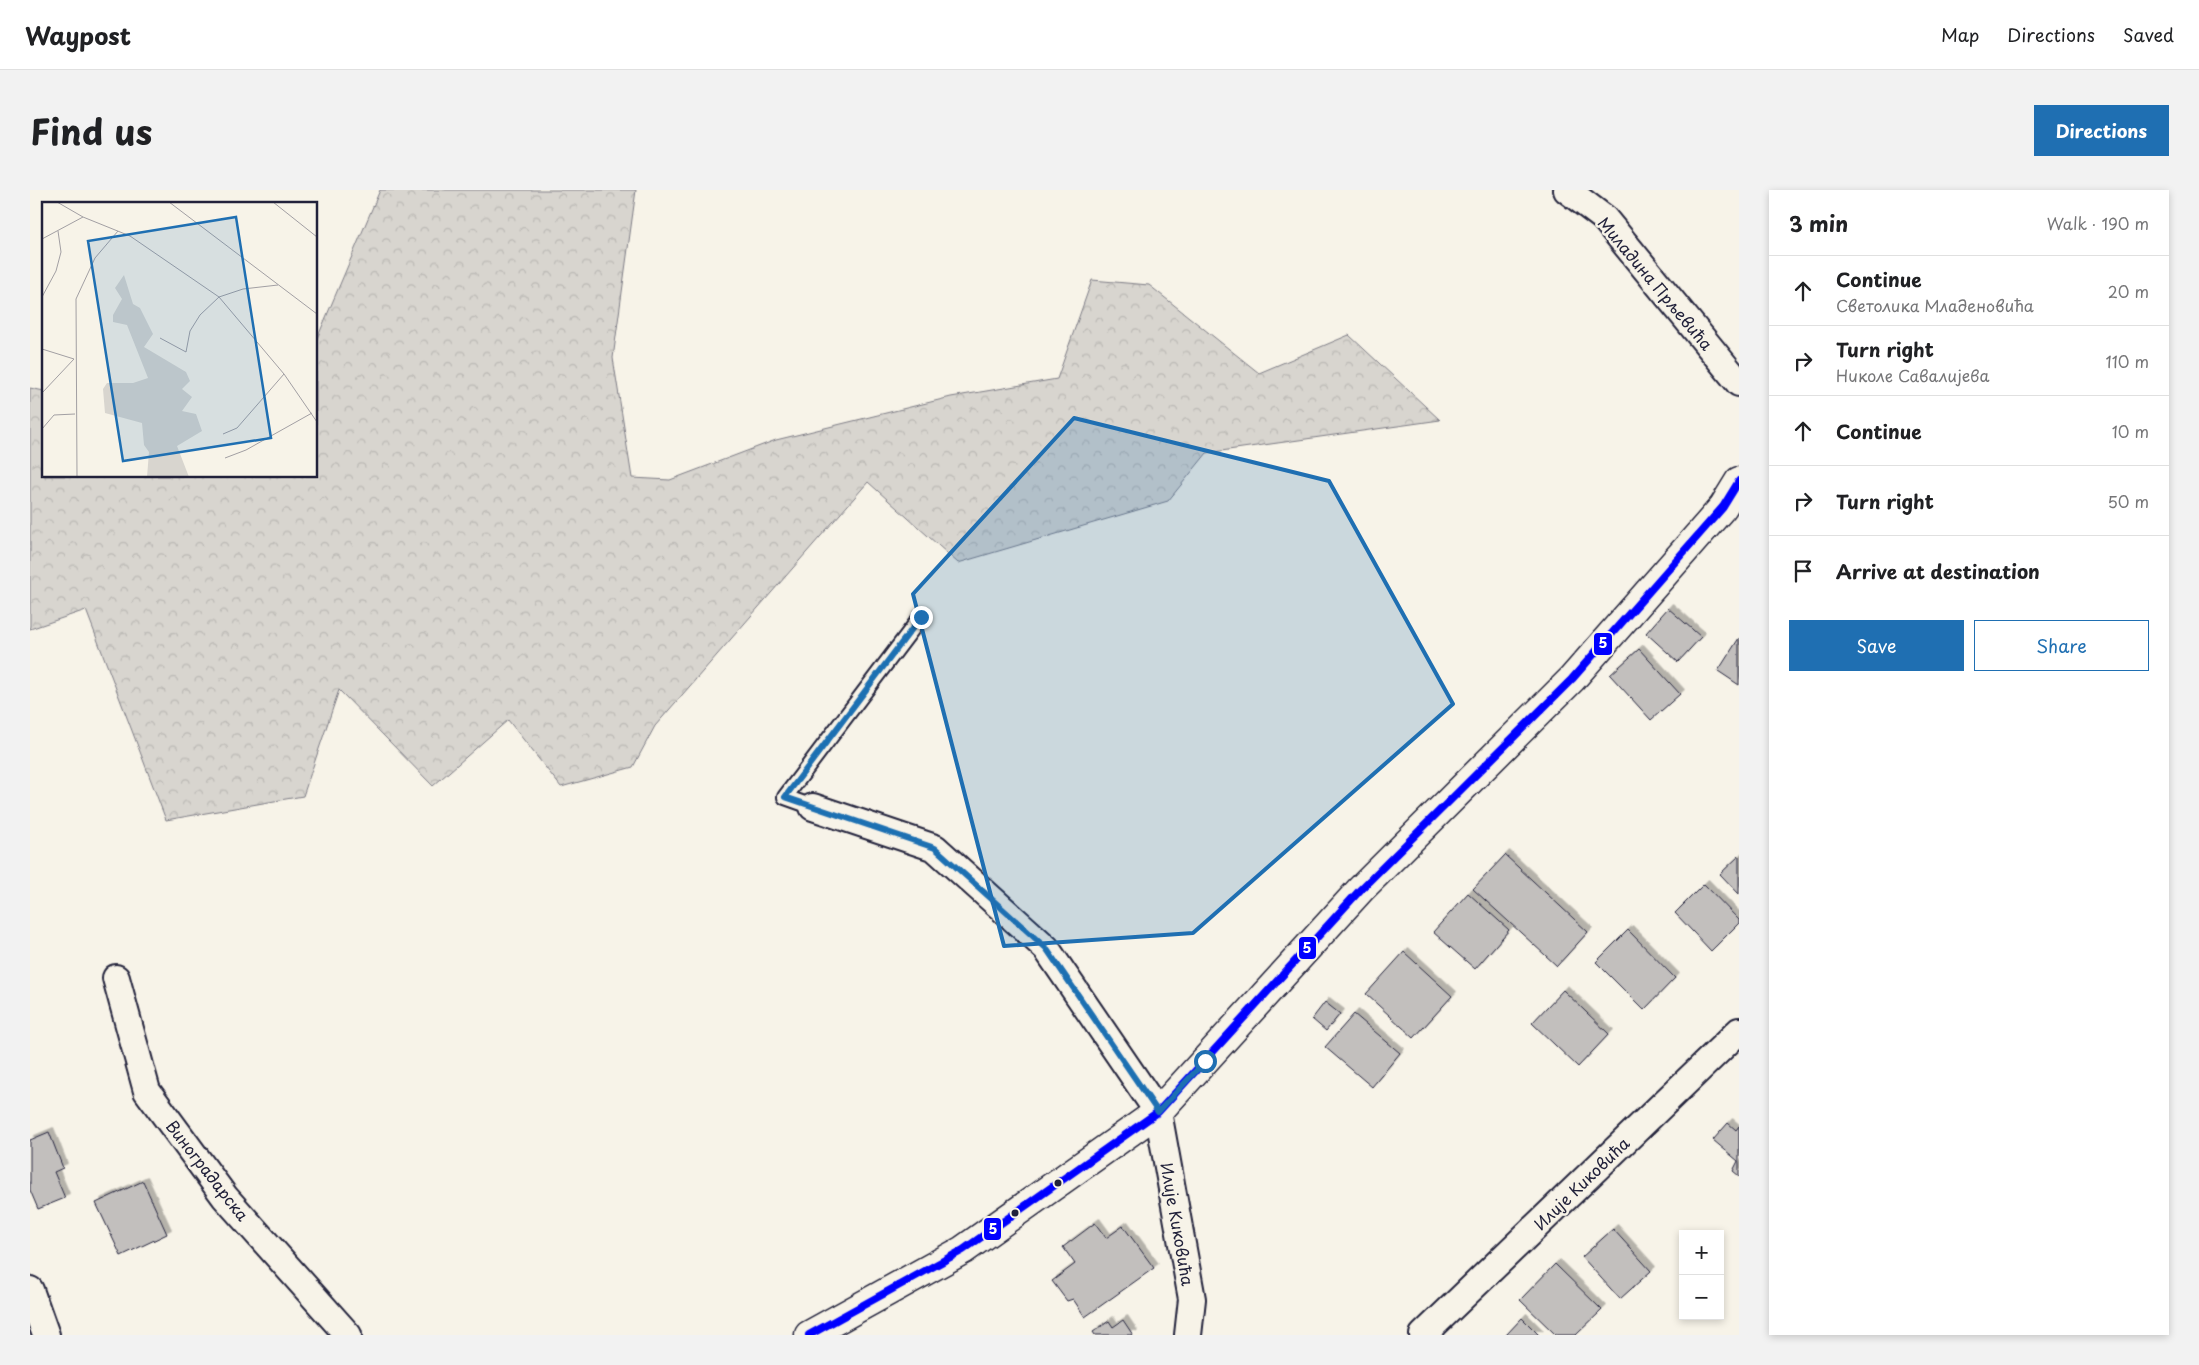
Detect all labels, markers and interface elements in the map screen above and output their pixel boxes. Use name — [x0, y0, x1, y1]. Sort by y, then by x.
text: Waypost — [25, 17, 131, 53]
text: Map — [1941, 21, 1979, 48]
text: Directions — [2007, 21, 2095, 48]
text: Saved — [2123, 21, 2174, 48]
text: Find us — [30, 104, 152, 157]
button: Directions — [2034, 105, 2169, 156]
inset map — [42, 202, 318, 478]
text: 3 min — [1789, 207, 1848, 239]
street label: Миладина Прљевића — [1593, 211, 1719, 355]
text: Walk · 190 m — [2047, 211, 2149, 235]
text: Continue — [1836, 265, 1922, 293]
icon: ahead — [1789, 277, 1817, 305]
text: 20 m — [2108, 279, 2149, 303]
text: Светолика Младеновића — [1836, 293, 2034, 317]
text: Turn right — [1836, 335, 1934, 363]
icon: right — [1789, 347, 1817, 375]
text: 110 m — [2106, 349, 2149, 373]
text: Николе Савалијева — [1836, 363, 1989, 387]
icon: ahead — [1789, 417, 1817, 445]
text: Continue — [1836, 417, 1922, 445]
text: 10 m — [2112, 419, 2149, 443]
icon: right — [1789, 487, 1817, 515]
text: Turn right — [1836, 487, 1934, 515]
text: 50 m — [2108, 489, 2149, 513]
icon: arrive — [1789, 557, 1817, 585]
text: Arrive at destination — [1836, 557, 2040, 585]
route end — [910, 606, 933, 629]
button: Save — [1789, 620, 1964, 671]
button: Share — [1974, 620, 2149, 671]
line badge: 5 — [1593, 632, 1613, 656]
text: 5 — [1599, 632, 1608, 653]
line badge: 5 — [1298, 936, 1317, 960]
text: 5 — [1303, 937, 1312, 958]
route start — [1194, 1050, 1217, 1073]
street label: Виноградарска — [161, 1115, 255, 1226]
street label: Илије Киковића — [1528, 1131, 1634, 1235]
street label: Илије Киковића — [1155, 1160, 1201, 1288]
unlabelled marker — [1053, 1178, 1063, 1188]
unlabelled marker — [1010, 1208, 1020, 1218]
line badge: 5 — [983, 1217, 1002, 1241]
text: 5 — [989, 1218, 998, 1239]
map controls — [1679, 1230, 1724, 1320]
button: + — [1679, 1230, 1724, 1275]
button: − — [1679, 1275, 1724, 1320]

